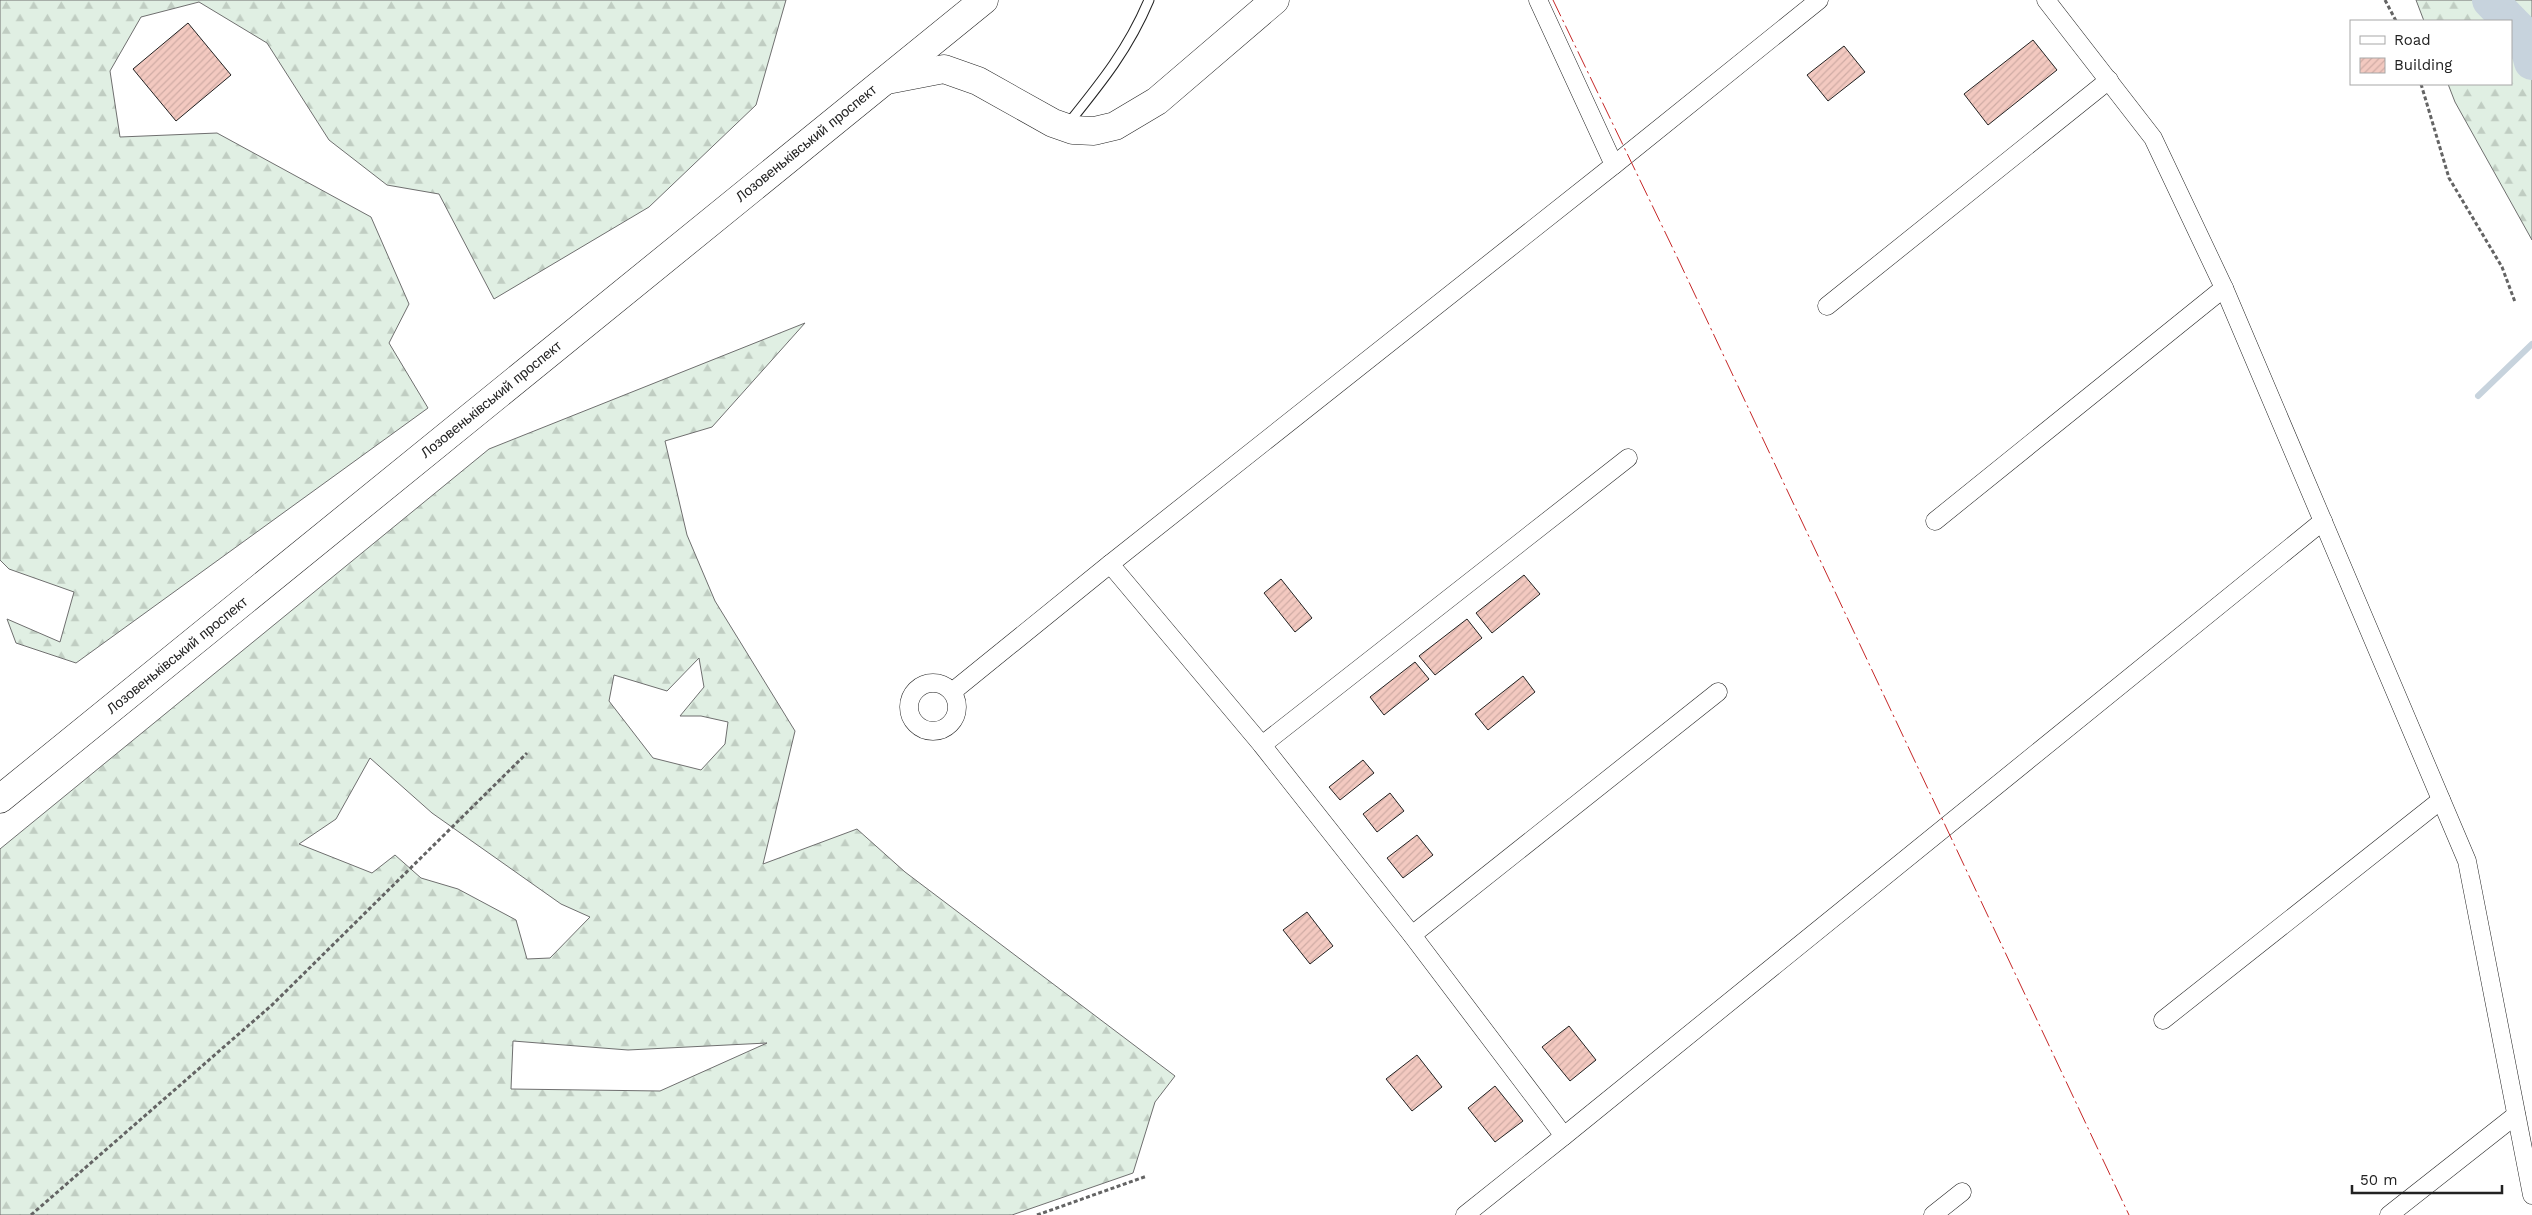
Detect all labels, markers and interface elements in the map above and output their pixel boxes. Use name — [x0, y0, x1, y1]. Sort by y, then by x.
legend — [2350, 20, 2512, 85]
text: Road — [2394, 31, 2431, 49]
text: Building — [2394, 56, 2452, 74]
street label: Лозовеньківський проспект — [732, 81, 880, 205]
street label: Лозовеньківський проспект — [417, 337, 565, 461]
street label: Лозовеньківський проспект — [103, 593, 251, 717]
scale bar — [2352, 1162, 2502, 1194]
text: 50 m — [2360, 1171, 2397, 1189]

